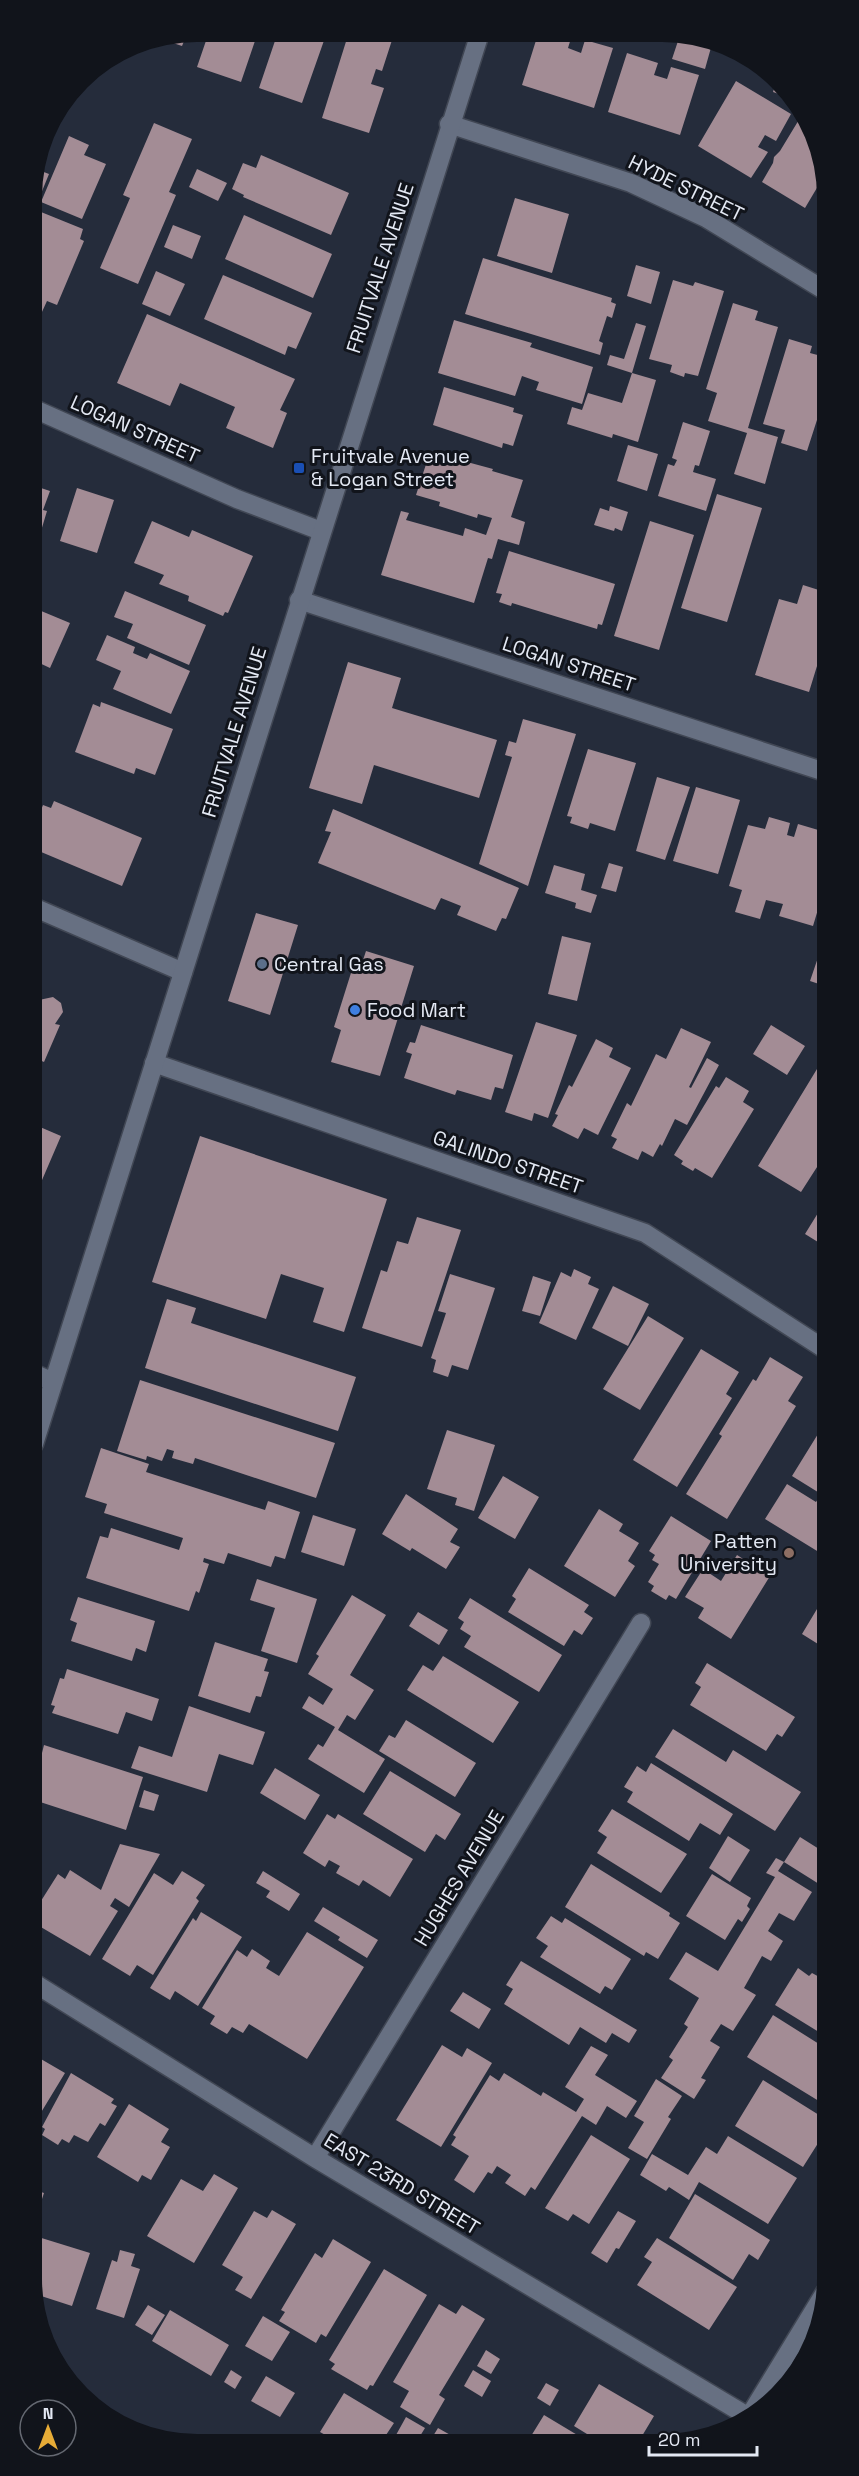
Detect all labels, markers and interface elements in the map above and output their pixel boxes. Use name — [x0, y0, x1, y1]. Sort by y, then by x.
street label: HYDE STREET — [624, 149, 748, 227]
street label: FRUITVALE AVENUE — [340, 180, 420, 356]
street label: LOGAN STREET — [66, 389, 204, 469]
place label: Fruitvale Avenue & Logan Street — [311, 443, 470, 492]
marker: Fruitvale Avenue & Logan Street — [292, 461, 306, 475]
street label: LOGAN STREET — [499, 630, 639, 698]
street label: FRUITVALE AVENUE — [196, 643, 272, 821]
place label: Central Gas — [274, 951, 384, 977]
marker: Central Gas — [255, 957, 269, 971]
place label: Food Mart — [367, 997, 466, 1023]
marker: Food Mart — [348, 1003, 362, 1017]
street label: GALINDO STREET — [430, 1124, 587, 1200]
place label: Patten University — [680, 1528, 777, 1577]
marker: Patten University — [782, 1546, 796, 1560]
street label: HUGHES AVENUE — [408, 1805, 510, 1951]
street label: EAST 23RD STREET — [319, 2127, 485, 2241]
north arrow — [18, 2398, 78, 2458]
text: N — [43, 2403, 53, 2424]
scale bar — [649, 2419, 757, 2457]
text: 20 m — [658, 2428, 701, 2451]

